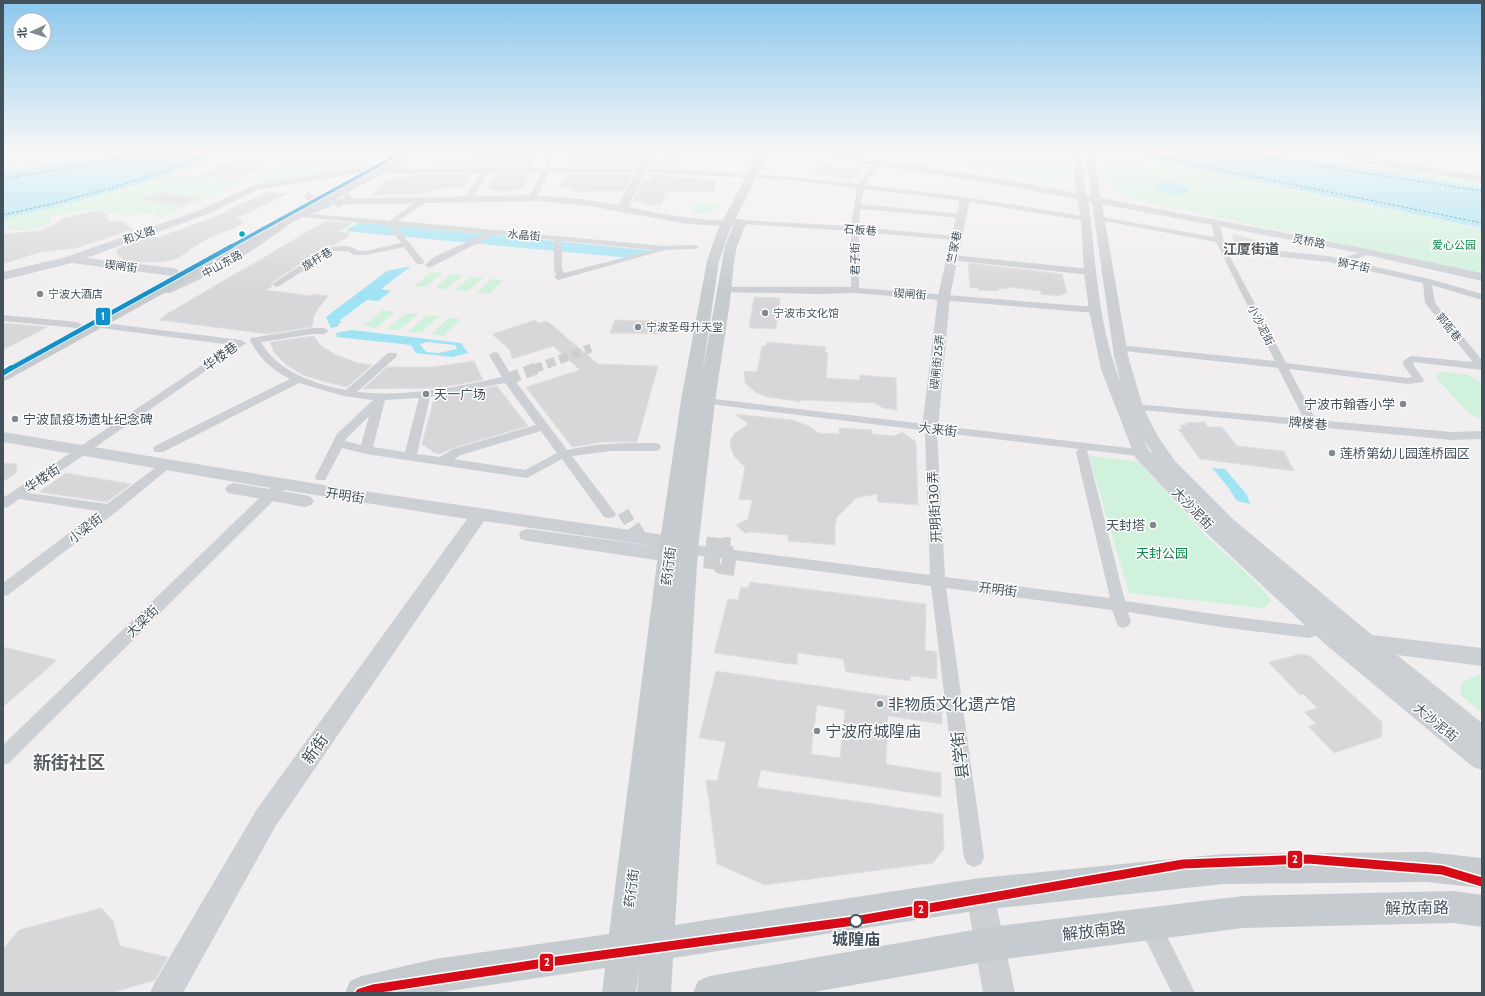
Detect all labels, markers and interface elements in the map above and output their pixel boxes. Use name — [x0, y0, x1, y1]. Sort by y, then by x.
north arrow — [12, 12, 52, 52]
text: 北 — [15, 27, 29, 39]
street label: 石板巷 — [843, 222, 877, 238]
street label: 和义路 — [121, 223, 157, 247]
street label: 水晶街 — [507, 227, 541, 243]
unlabelled marker — [237, 229, 247, 239]
street label: 竺家巷 — [944, 229, 964, 265]
street label: 灵桥路 — [1291, 231, 1327, 251]
park label: 爱心公园 — [1432, 238, 1476, 252]
district label: 江厦街道 — [1223, 240, 1279, 258]
street label: 君子街 — [848, 242, 862, 276]
street label: 旗杆巷 — [299, 245, 335, 273]
street label: 中山东路 — [199, 247, 245, 281]
street label: 狮子街 — [1336, 255, 1372, 275]
street label: 碶闸街 — [104, 257, 138, 275]
street label: 碶闸街 — [893, 286, 927, 302]
place label: 宁波大酒店 — [48, 287, 103, 301]
marker: 宁波大酒店 — [35, 289, 45, 299]
street label: 小沙泥街 — [1245, 302, 1277, 348]
place label: 宁波市文化馆 — [773, 306, 839, 320]
line badge: 1 — [95, 307, 111, 326]
marker: 宁波市文化馆 — [760, 308, 770, 318]
text: 1 — [101, 309, 105, 323]
street label: 郭衙巷 — [1433, 310, 1465, 344]
place label: 宁波圣母升天堂 — [646, 320, 723, 334]
marker: 宁波圣母升天堂 — [633, 322, 643, 332]
street label: 碶闸街25弄 — [927, 334, 947, 390]
street label: 华楼巷 — [200, 338, 240, 374]
place label: 天一广场 — [434, 386, 486, 402]
marker: 天一广场 — [421, 389, 431, 399]
place label: 宁波市翰香小学 — [1304, 396, 1395, 412]
marker: 宁波市翰香小学 — [1398, 399, 1408, 409]
place label: 宁波鼠疫场遗址纪念碑 — [23, 411, 153, 427]
street label: 牌楼巷 — [1288, 413, 1328, 433]
marker: 宁波鼠疫场遗址纪念碑 — [10, 414, 20, 424]
street label: 大来街 — [918, 419, 958, 439]
place label: 莲桥第幼儿园莲桥园区 — [1340, 445, 1470, 461]
marker: 莲桥第幼儿园莲桥园区 — [1327, 448, 1337, 458]
street label: 华楼街 — [21, 460, 63, 496]
street label: 开明街130弄 — [924, 470, 944, 544]
street label: 开明街 — [324, 484, 366, 506]
street label: 大沙泥街 — [1169, 484, 1217, 532]
street label: 小梁街 — [65, 510, 105, 546]
place label: 天封塔 — [1106, 517, 1145, 533]
marker: 天封塔 — [1148, 520, 1158, 530]
park label: 天封公园 — [1136, 545, 1188, 561]
street label: 药行街 — [658, 546, 678, 586]
street label: 开明街 — [978, 579, 1018, 599]
street label: 大梁街 — [123, 602, 161, 640]
place label: 非物质文化遗产馆 — [888, 695, 1016, 714]
marker: 非物质文化遗产馆 — [875, 699, 885, 709]
street label: 大沙泥街 — [1411, 699, 1461, 745]
place label: 宁波府城隍庙 — [825, 722, 921, 741]
marker: 宁波府城隍庙 — [812, 726, 822, 736]
street label: 新街 — [298, 730, 332, 768]
street label: 县学街 — [948, 730, 972, 780]
district label: 新街社区 — [33, 752, 105, 774]
line badge: 2 — [1287, 850, 1303, 869]
text: 2 — [1292, 852, 1298, 866]
street label: 药行街 — [621, 868, 641, 908]
street label: 解放南路 — [1385, 898, 1449, 918]
line badge: 2 — [913, 900, 929, 919]
text: 2 — [918, 902, 924, 916]
marker: 城隍庙 — [849, 914, 863, 928]
street label: 解放南路 — [1061, 918, 1127, 944]
place label: 城隍庙 — [832, 930, 880, 949]
line badge: 2 — [539, 953, 554, 972]
text: 2 — [544, 955, 550, 969]

